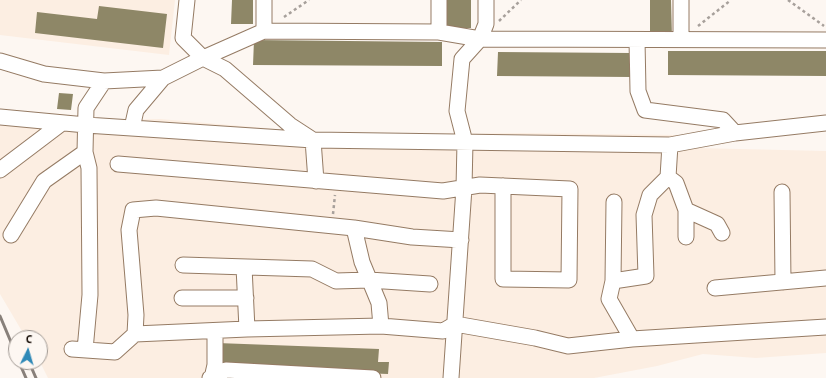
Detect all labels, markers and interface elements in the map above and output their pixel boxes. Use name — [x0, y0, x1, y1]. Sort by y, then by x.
north arrow — [8, 330, 48, 370]
text: С — [25, 332, 33, 346]

